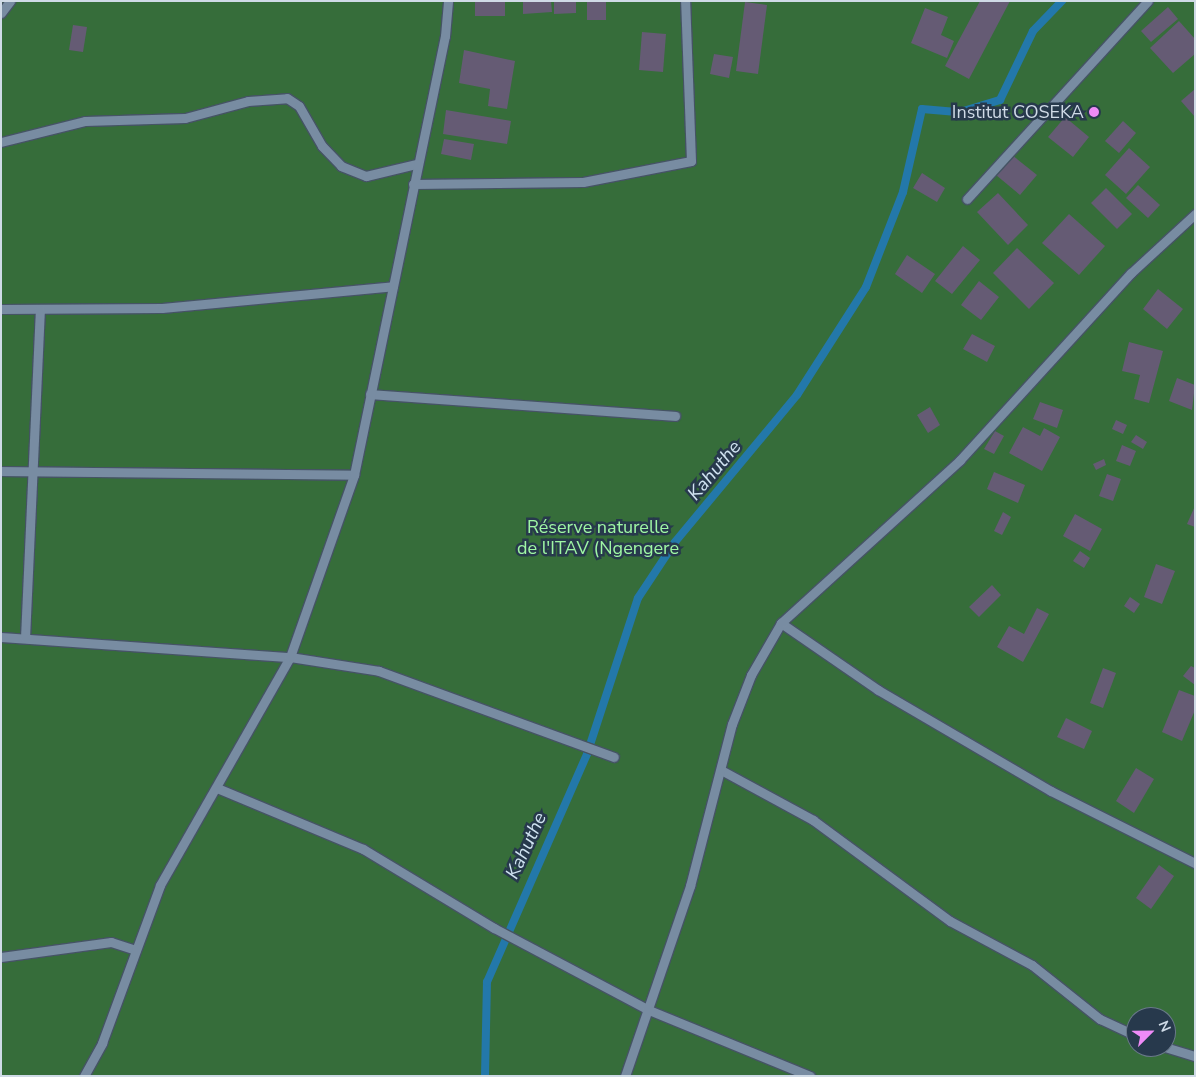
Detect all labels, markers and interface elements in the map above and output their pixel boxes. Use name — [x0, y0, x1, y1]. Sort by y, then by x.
place label: Institut COSEKA — [952, 101, 1084, 123]
marker: Institut COSEKA — [1088, 106, 1100, 118]
water label: Kahuthe — [683, 436, 747, 506]
park label: Réserve naturelle de l'ITAV (Ngengere — [517, 517, 679, 560]
water label: Kahuthe — [502, 809, 552, 883]
north arrow — [1126, 1007, 1176, 1057]
text: N — [1154, 1018, 1175, 1035]

